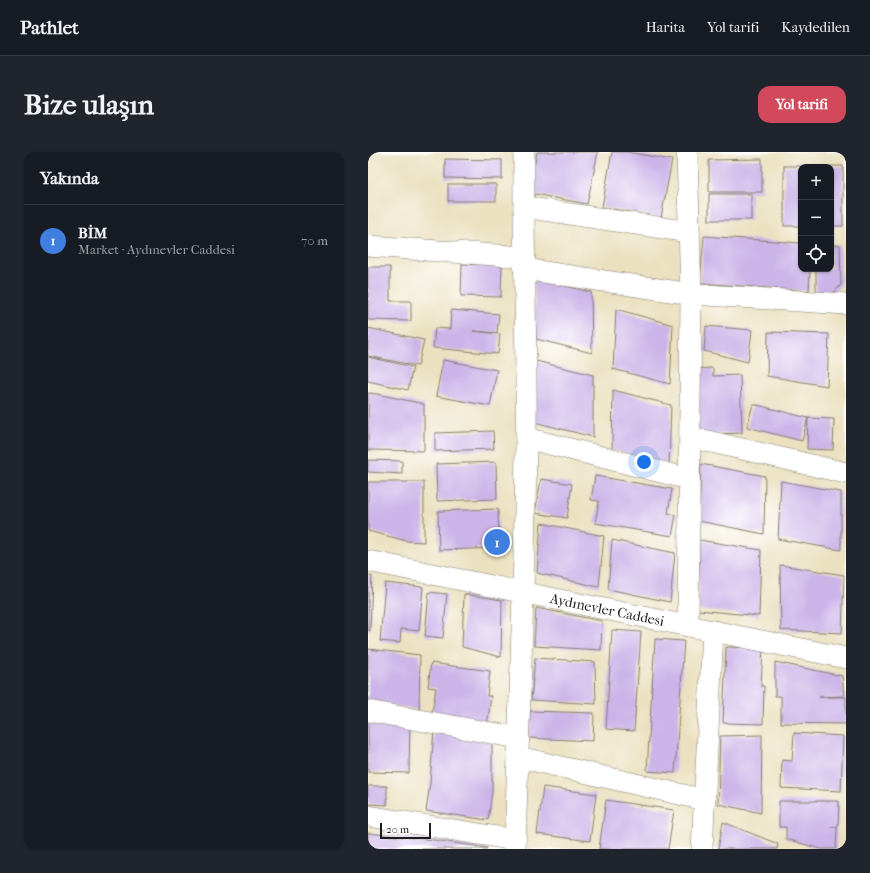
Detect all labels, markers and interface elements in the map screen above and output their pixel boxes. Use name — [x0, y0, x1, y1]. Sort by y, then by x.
text: Pathlet — [20, 17, 79, 39]
text: Harita — [646, 19, 685, 36]
text: Yol tarifi — [707, 19, 759, 36]
text: Kaydedilen — [781, 19, 850, 36]
button: Yol tarifi — [758, 86, 846, 123]
text: Bize ulaşın — [24, 88, 154, 121]
map controls — [798, 164, 834, 272]
button: + — [798, 164, 834, 200]
text: Yakında — [40, 168, 99, 188]
button: − — [798, 200, 834, 236]
text: BİM — [78, 224, 107, 242]
text: 1 — [51, 233, 55, 248]
text: 70 m — [301, 233, 328, 248]
button: locate — [798, 236, 834, 272]
text: Market · Aydınevler Caddesi — [78, 242, 235, 257]
your location — [634, 452, 654, 472]
pin: 1 — [484, 527, 510, 557]
street label: Aydınevler Caddesi — [547, 590, 666, 630]
scale bar — [380, 821, 431, 840]
text: 20 m — [386, 823, 409, 836]

